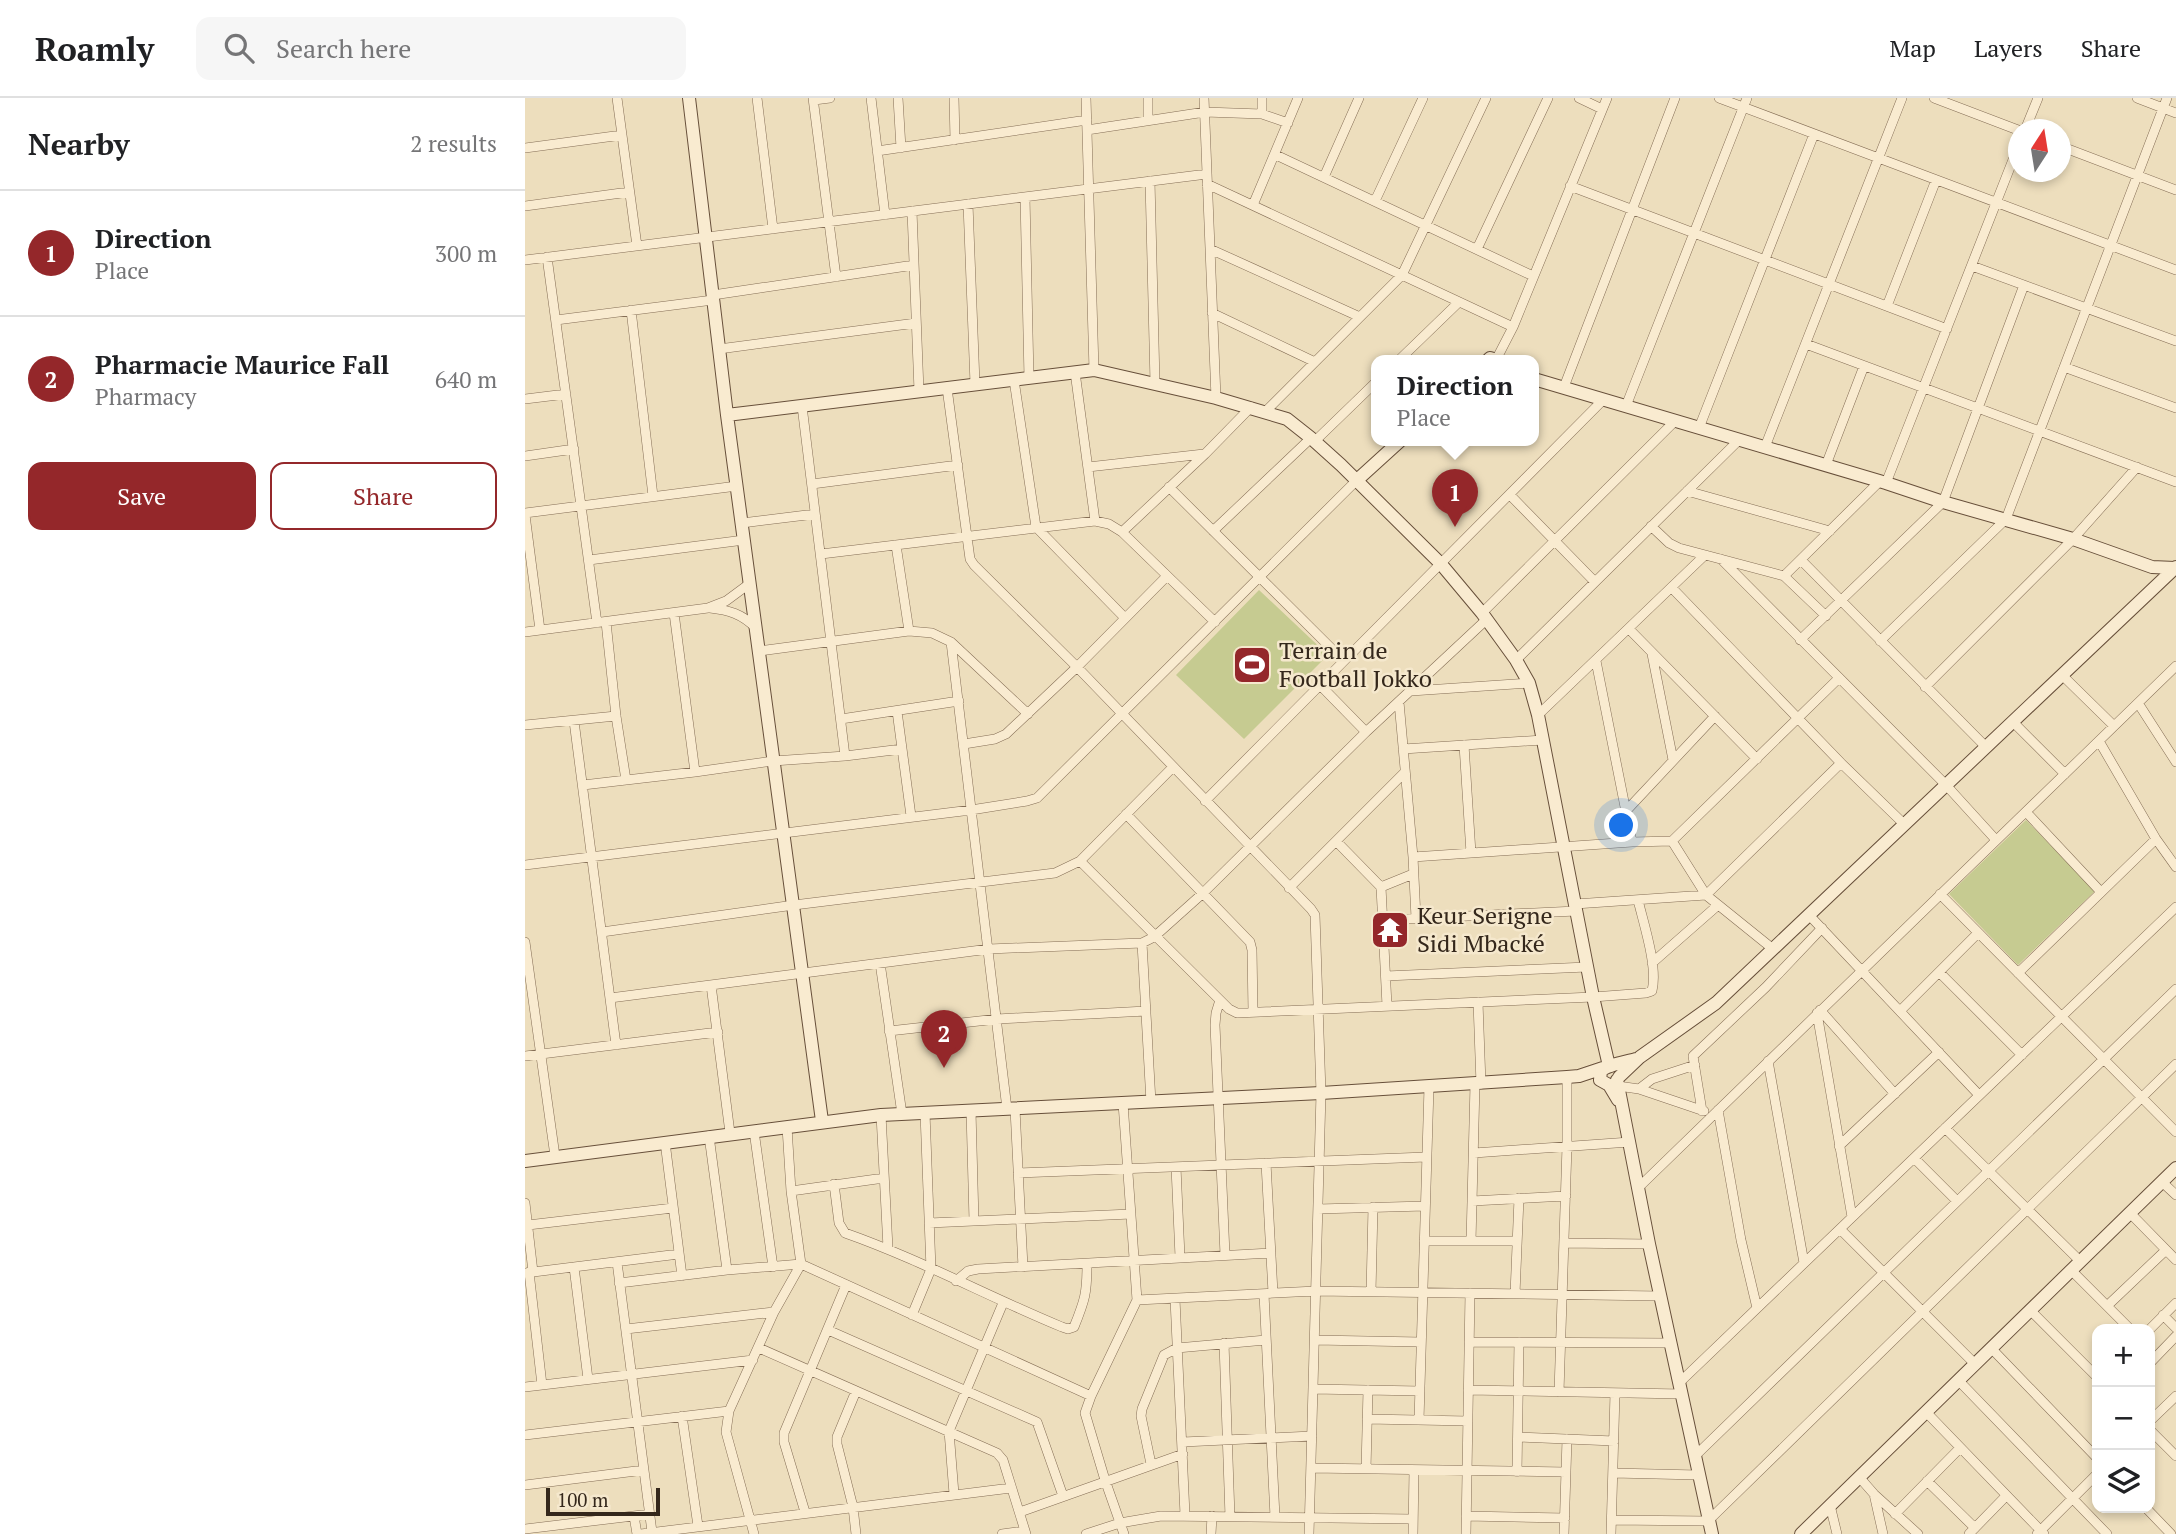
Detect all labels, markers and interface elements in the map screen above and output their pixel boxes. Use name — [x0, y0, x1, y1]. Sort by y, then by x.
search box — [196, 17, 686, 80]
text: Roamly — [35, 27, 154, 70]
icon: search — [220, 29, 258, 67]
text: Search here — [276, 31, 411, 65]
text: Map — [1889, 32, 1936, 64]
text: Layers — [1974, 32, 2043, 64]
text: Share — [2081, 32, 2141, 64]
north arrow — [2008, 119, 2071, 182]
text: Nearby — [28, 124, 130, 164]
text: 2 results — [410, 128, 497, 159]
text: Direction — [95, 221, 211, 255]
text: 1 — [45, 238, 58, 269]
text: 300 m — [435, 238, 497, 269]
text: Place — [95, 255, 149, 286]
text: Pharmacie Maurice Fall — [95, 347, 389, 381]
popup — [1371, 355, 1539, 446]
text: 2 — [45, 364, 58, 395]
text: 640 m — [435, 364, 497, 395]
text: Direction — [1397, 368, 1513, 402]
text: Pharmacy — [95, 381, 196, 412]
text: Place — [1397, 402, 1451, 433]
button: Save — [28, 462, 256, 530]
button: Share — [270, 462, 497, 530]
pin: 1 — [1432, 469, 1478, 527]
place label: Terrain de Football Jokko — [1279, 634, 1432, 694]
sports icon: Terrain de Football Jokko — [1231, 644, 1273, 686]
your location — [1604, 808, 1638, 842]
place label: Keur Serigne Sidi Mbacké — [1417, 899, 1553, 959]
temple icon: Keur Serigne Sidi Mbacké — [1369, 909, 1411, 951]
pin: 2 — [921, 1010, 967, 1068]
map controls — [2092, 1324, 2155, 1513]
button: + — [2092, 1324, 2155, 1387]
button: − — [2092, 1387, 2155, 1450]
button: layers — [2092, 1450, 2155, 1513]
scale bar — [546, 1485, 660, 1517]
text: 100 m — [557, 1487, 608, 1512]

